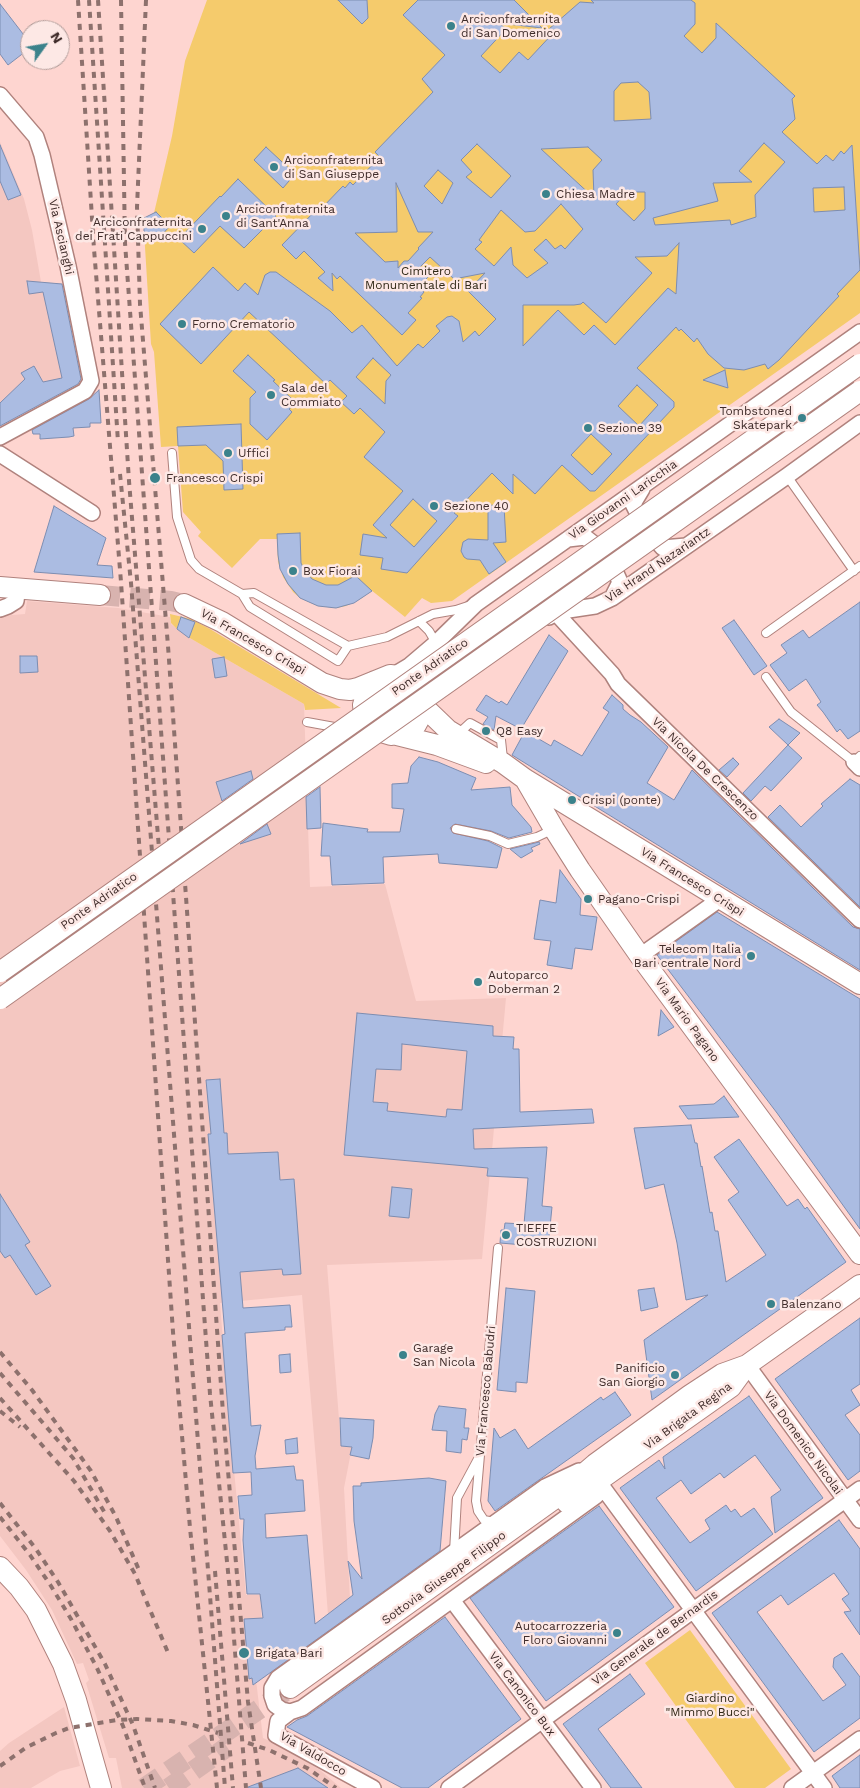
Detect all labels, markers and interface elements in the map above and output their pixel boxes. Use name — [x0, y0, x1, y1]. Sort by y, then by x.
place label: Arciconfraternita di San Domenico — [461, 12, 560, 40]
north arrow — [20, 20, 70, 70]
marker: Arciconfraternita di San Domenico — [445, 20, 457, 32]
text: N — [47, 29, 66, 46]
place label: Arciconfraternita di San Giuseppe — [284, 153, 383, 181]
marker: Arciconfraternita di San Giuseppe — [268, 161, 280, 173]
place label: Chiesa Madre — [556, 187, 635, 201]
marker: Chiesa Madre — [540, 188, 552, 200]
street label: Via Ascianghi — [45, 198, 77, 276]
place label: Arciconfraternita di Sant'Anna — [236, 202, 335, 230]
marker: Arciconfraternita di Sant'Anna — [220, 210, 232, 222]
place label: Arciconfraternita dei Frati Cappuccini — [75, 215, 192, 243]
marker: Arciconfraternita dei Frati Cappuccini — [196, 223, 208, 235]
park label: Cimitero Monumentale di Bari — [365, 264, 487, 292]
place label: Forno Crematorio — [192, 317, 295, 331]
marker: Forno Crematorio — [176, 318, 188, 330]
place label: Sala del Commiato — [281, 381, 341, 409]
marker: Sala del Commiato — [265, 389, 277, 401]
place label: Tombstoned Skatepark — [719, 404, 792, 432]
marker: Tombstoned Skatepark — [796, 412, 808, 424]
place label: Sezione 39 — [598, 421, 662, 435]
marker: Sezione 39 — [582, 422, 594, 434]
place label: Uffici — [238, 446, 269, 460]
marker: Uffici — [222, 447, 234, 459]
street label: Via Giovanni Laricchia — [566, 457, 680, 543]
marker: Francesco Crispi — [148, 471, 162, 485]
place label: Francesco Crispi — [166, 471, 263, 485]
place label: Sezione 40 — [444, 499, 509, 513]
marker: Sezione 40 — [428, 500, 440, 512]
street label: Via Hrand Nazariantz — [603, 524, 713, 606]
place label: Box Fiorai — [303, 564, 361, 578]
marker: Box Fiorai — [287, 565, 299, 577]
street label: Via Francesco Crispi — [198, 606, 308, 678]
street label: Ponte Adriatico — [389, 635, 471, 699]
street label: Via Nicola De Crescenzo — [649, 714, 761, 824]
place label: Q8 Easy — [496, 724, 543, 738]
marker: Q8 Easy — [480, 725, 492, 737]
place label: Crispi (ponte) — [582, 793, 661, 807]
marker: Crispi (ponte) — [566, 794, 578, 806]
street label: Via Francesco Crispi — [638, 844, 746, 920]
street label: Ponte Adriatico — [58, 869, 140, 933]
place label: Pagano-Crispi — [598, 892, 679, 906]
marker: Pagano-Crispi — [582, 893, 594, 905]
place label: Telecom Italia Bari centrale Nord — [634, 942, 741, 970]
marker: Telecom Italia Bari centrale Nord — [745, 950, 757, 962]
place label: Autoparco Doberman 2 — [488, 968, 560, 996]
street label: Via Mario Pagano — [652, 975, 722, 1065]
marker: Autoparco Doberman 2 — [472, 976, 484, 988]
place label: TIEFFE COSTRUZIONI — [516, 1221, 597, 1249]
marker: TIEFFE COSTRUZIONI — [500, 1229, 512, 1241]
place label: Balenzano — [781, 1297, 841, 1311]
marker: Balenzano — [765, 1298, 777, 1310]
street label: Via Francesco Babudri — [473, 1325, 499, 1457]
place label: Garage San Nicola — [413, 1341, 475, 1369]
marker: Garage San Nicola — [397, 1349, 409, 1361]
place label: Panificio San Giorgio — [599, 1361, 665, 1389]
marker: Panificio San Giorgio — [669, 1369, 681, 1381]
street label: Via Brigata Regina — [641, 1379, 735, 1453]
street label: Via Domenico Nicolai — [761, 1388, 845, 1498]
street label: Sottovia Giuseppe Filippo — [379, 1528, 509, 1628]
street label: Via Generale de Bernardis — [589, 1587, 721, 1689]
place label: Autocarrozzeria Floro Giovanni — [515, 1619, 607, 1647]
marker: Autocarrozzeria Floro Giovanni — [611, 1627, 623, 1639]
marker: Brigata Bari — [237, 1646, 251, 1660]
place label: Brigata Bari — [255, 1646, 322, 1660]
street label: Via Canonico Bux — [486, 1649, 558, 1739]
park label: Giardino "Mimmo Bucci" — [665, 1691, 755, 1719]
street label: Via Valdocco — [277, 1729, 349, 1779]

